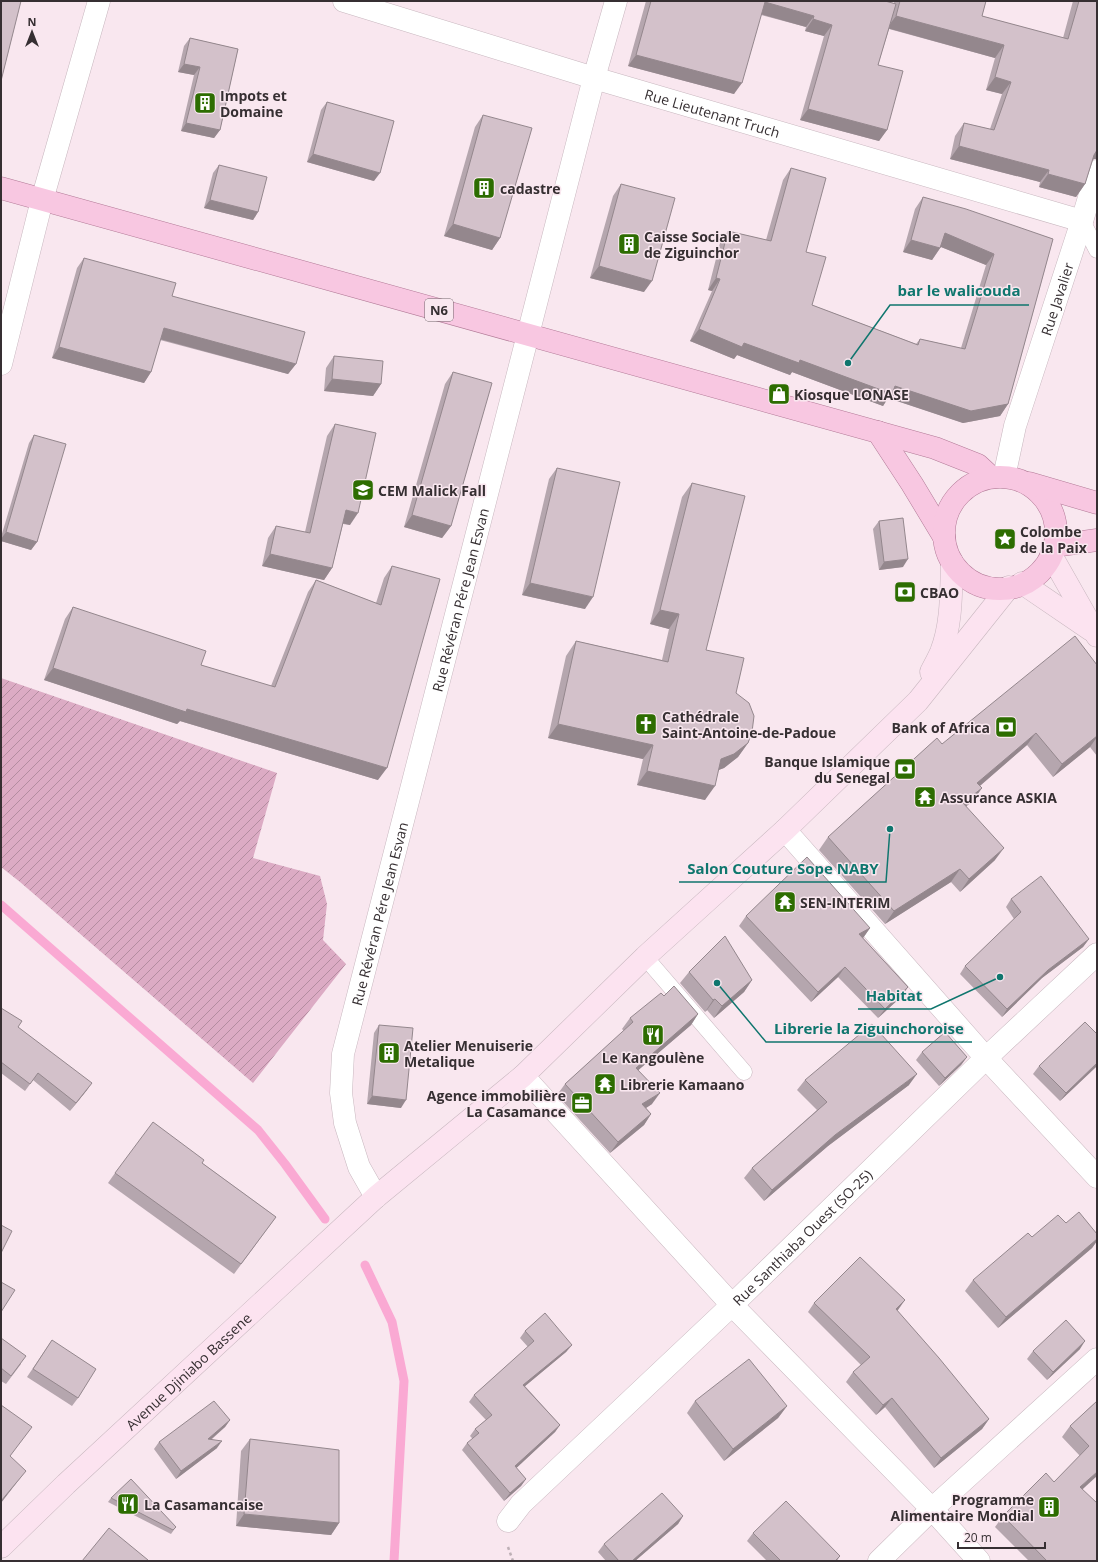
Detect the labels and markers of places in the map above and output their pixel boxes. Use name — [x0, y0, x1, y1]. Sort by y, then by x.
place label: Impots et Domaine — [220, 86, 287, 121]
building icon: Impots et Domaine — [192, 90, 218, 116]
building icon: cadastre — [471, 175, 497, 201]
place label: cadastre — [500, 179, 561, 198]
place label: Caisse Sociale de Ziguinchor — [644, 227, 740, 262]
building icon: Caisse Sociale de Ziguinchor — [616, 231, 642, 257]
callout: bar le walicouda — [890, 278, 1029, 305]
shop icon: Kiosque LONASE — [766, 381, 792, 407]
place label: Kiosque LONASE — [794, 385, 909, 404]
school or university icon: CEM Malick Fall — [350, 477, 376, 503]
place label: CEM Malick Fall — [378, 481, 486, 500]
place label: Colombe de la Paix — [1020, 522, 1088, 557]
place icon: Colombe de la Paix — [992, 526, 1018, 552]
bank icon: CBAO — [892, 579, 918, 605]
place label: CBAO — [920, 583, 959, 602]
place label: Cathédrale Saint-Antoine-de-Padoue — [662, 707, 836, 742]
church icon: Cathédrale Saint-Antoine-de-Padoue — [633, 711, 659, 737]
bank icon: Bank of Africa — [993, 714, 1019, 740]
place label: Bank of Africa — [892, 718, 990, 737]
place label: Banque Islamique du Senegal — [764, 752, 890, 787]
bank icon: Banque Islamique du Senegal — [892, 756, 918, 782]
temple icon: Assurance ASKIA — [912, 784, 938, 810]
place label: Assurance ASKIA — [940, 788, 1057, 807]
callout: Salon Couture Sope NABY — [679, 855, 886, 882]
temple icon: SEN-INTERIM — [772, 889, 798, 915]
place label: SEN-INTERIM — [800, 893, 890, 912]
callout: Habitat — [858, 982, 931, 1009]
callout: Librerie la Ziguinchoroise — [766, 1015, 972, 1042]
restaurant icon: Le Kangoulène — [640, 1022, 666, 1048]
place label: Atelier Menuiserie Metalique — [404, 1036, 533, 1071]
building icon: Atelier Menuiserie Metalique — [376, 1040, 402, 1066]
place label: Le Kangoulène — [602, 1048, 704, 1067]
temple icon: Librerie Kamaano — [592, 1071, 618, 1097]
place label: Librerie Kamaano — [620, 1075, 745, 1094]
place label: Agence immobilière La Casamance — [427, 1086, 566, 1121]
office icon: Agence immobilière La Casamance — [569, 1090, 595, 1116]
place label: Programme Alimentaire Mondial — [891, 1490, 1034, 1525]
restaurant icon: La Casamancaise — [115, 1491, 141, 1517]
building icon: Programme Alimentaire Mondial — [1036, 1494, 1062, 1520]
place label: La Casamancaise — [144, 1495, 263, 1514]

